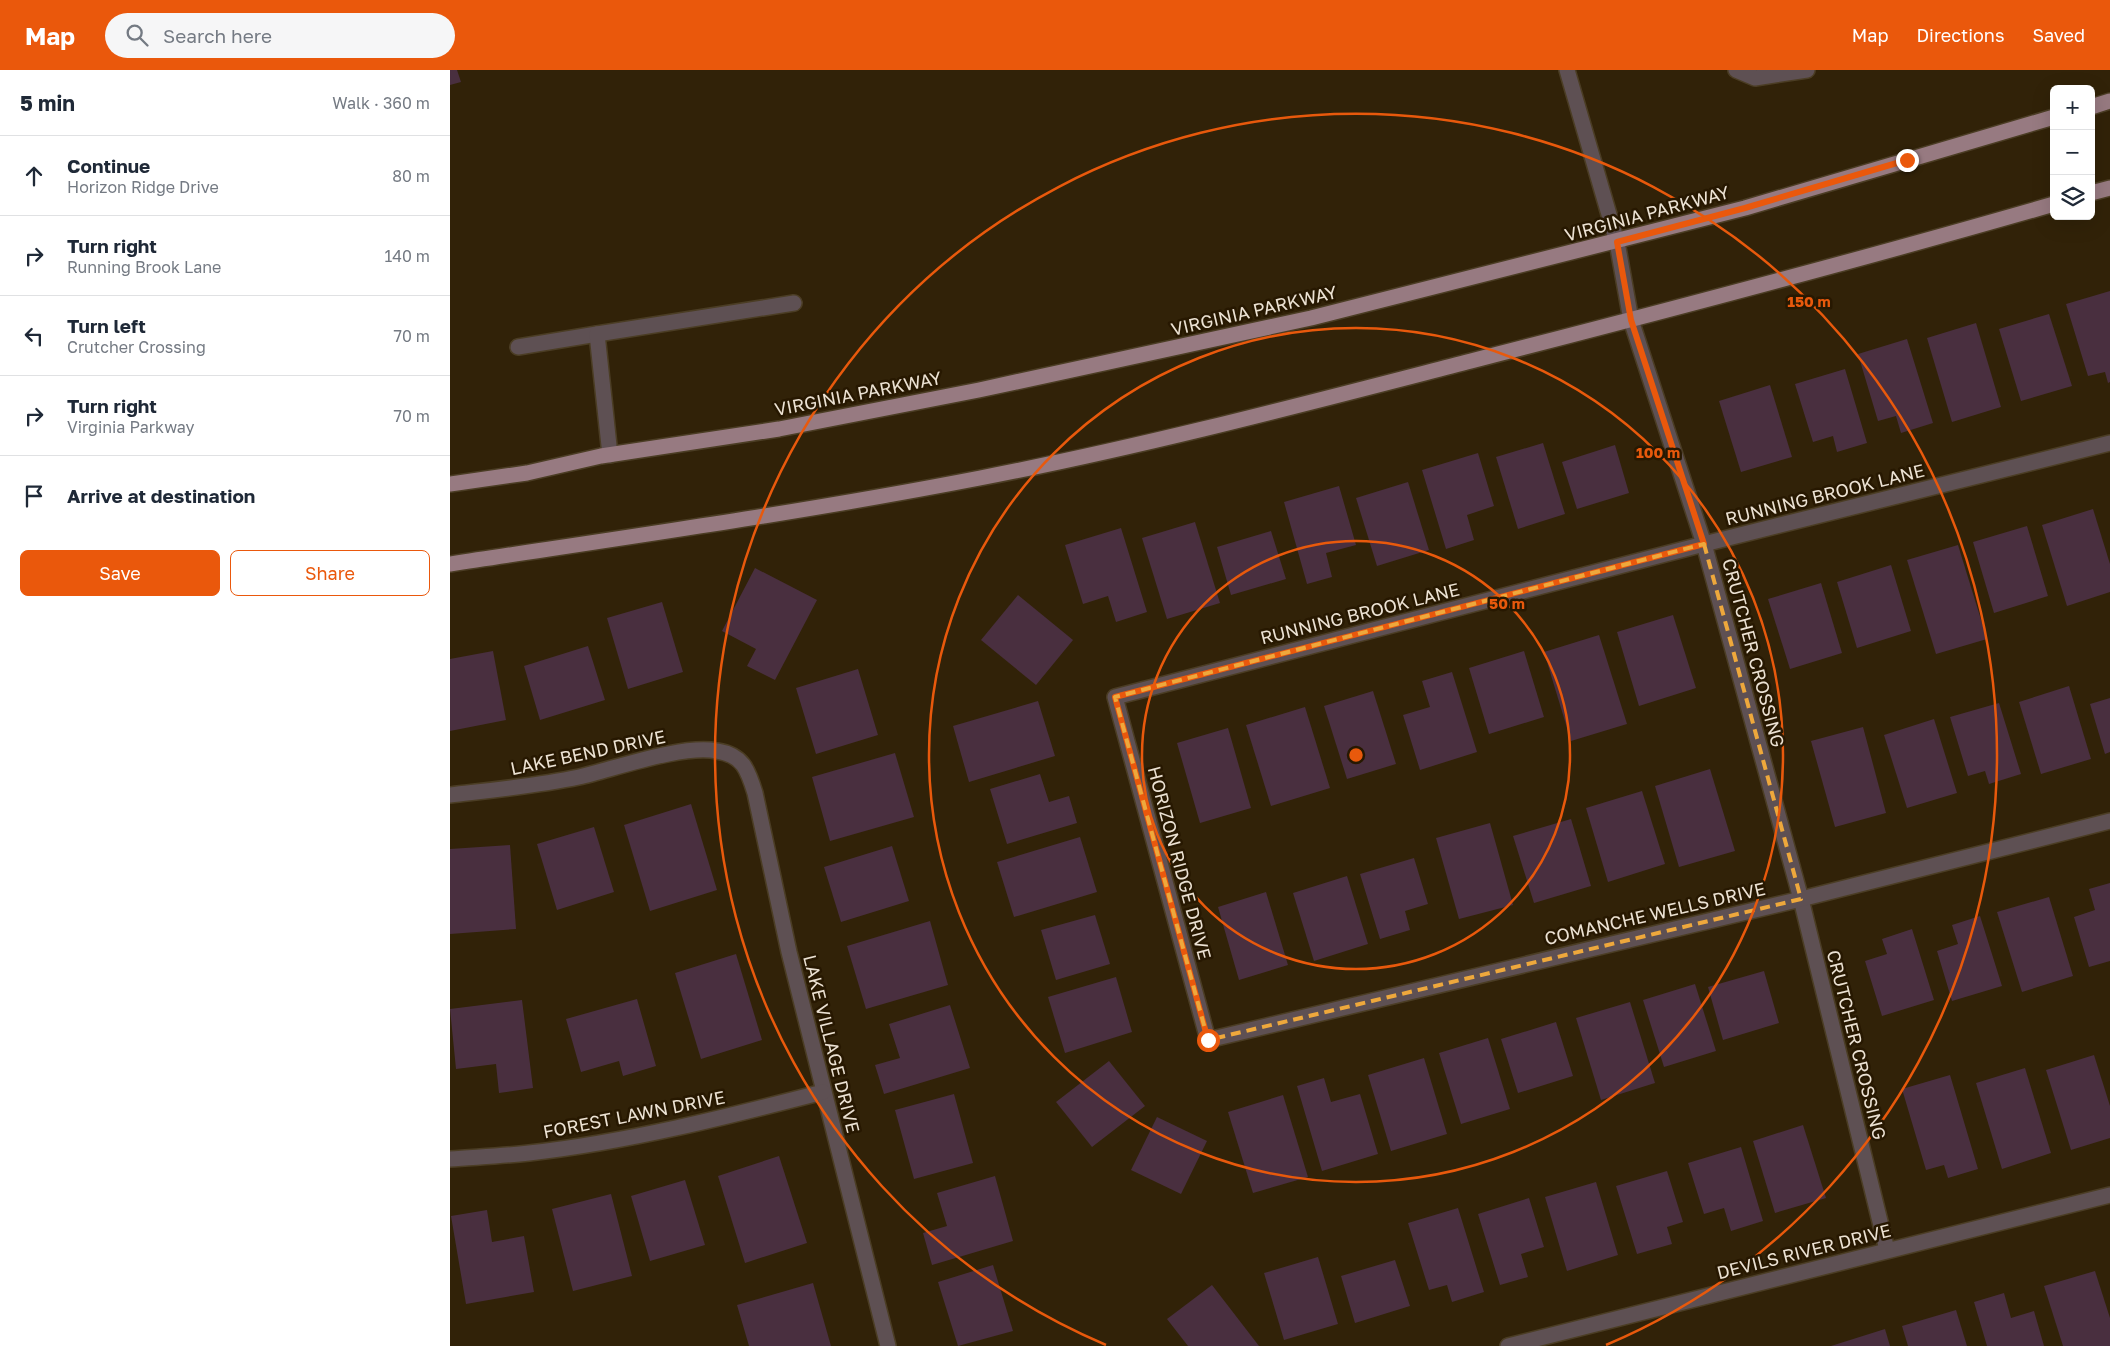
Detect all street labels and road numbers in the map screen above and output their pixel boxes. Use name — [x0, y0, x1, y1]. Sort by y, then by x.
street label: VIRGINIA PARKWAY — [1562, 180, 1732, 246]
street label: VIRGINIA PARKWAY — [1169, 280, 1339, 340]
street label: VIRGINIA PARKWAY — [773, 366, 944, 420]
street label: RUNNING BROOK LANE — [1723, 459, 1927, 529]
street label: CRUTCHER CROSSING — [1718, 556, 1790, 750]
street label: RUNNING BROOK LANE — [1258, 578, 1462, 648]
street label: LAKE BEND DRIVE — [508, 725, 667, 779]
street label: HORIZON RIDGE DRIVE — [1144, 764, 1216, 962]
street label: COMANCHE WELLS DRIVE — [1542, 877, 1767, 949]
street label: CRUTCHER CROSSING — [1823, 948, 1891, 1142]
street label: LAKE VILLAGE DRIVE — [799, 952, 865, 1135]
street label: FOREST LAWN DRIVE — [541, 1086, 727, 1142]
street label: DEVILS RIVER DRIVE — [1714, 1219, 1893, 1283]

